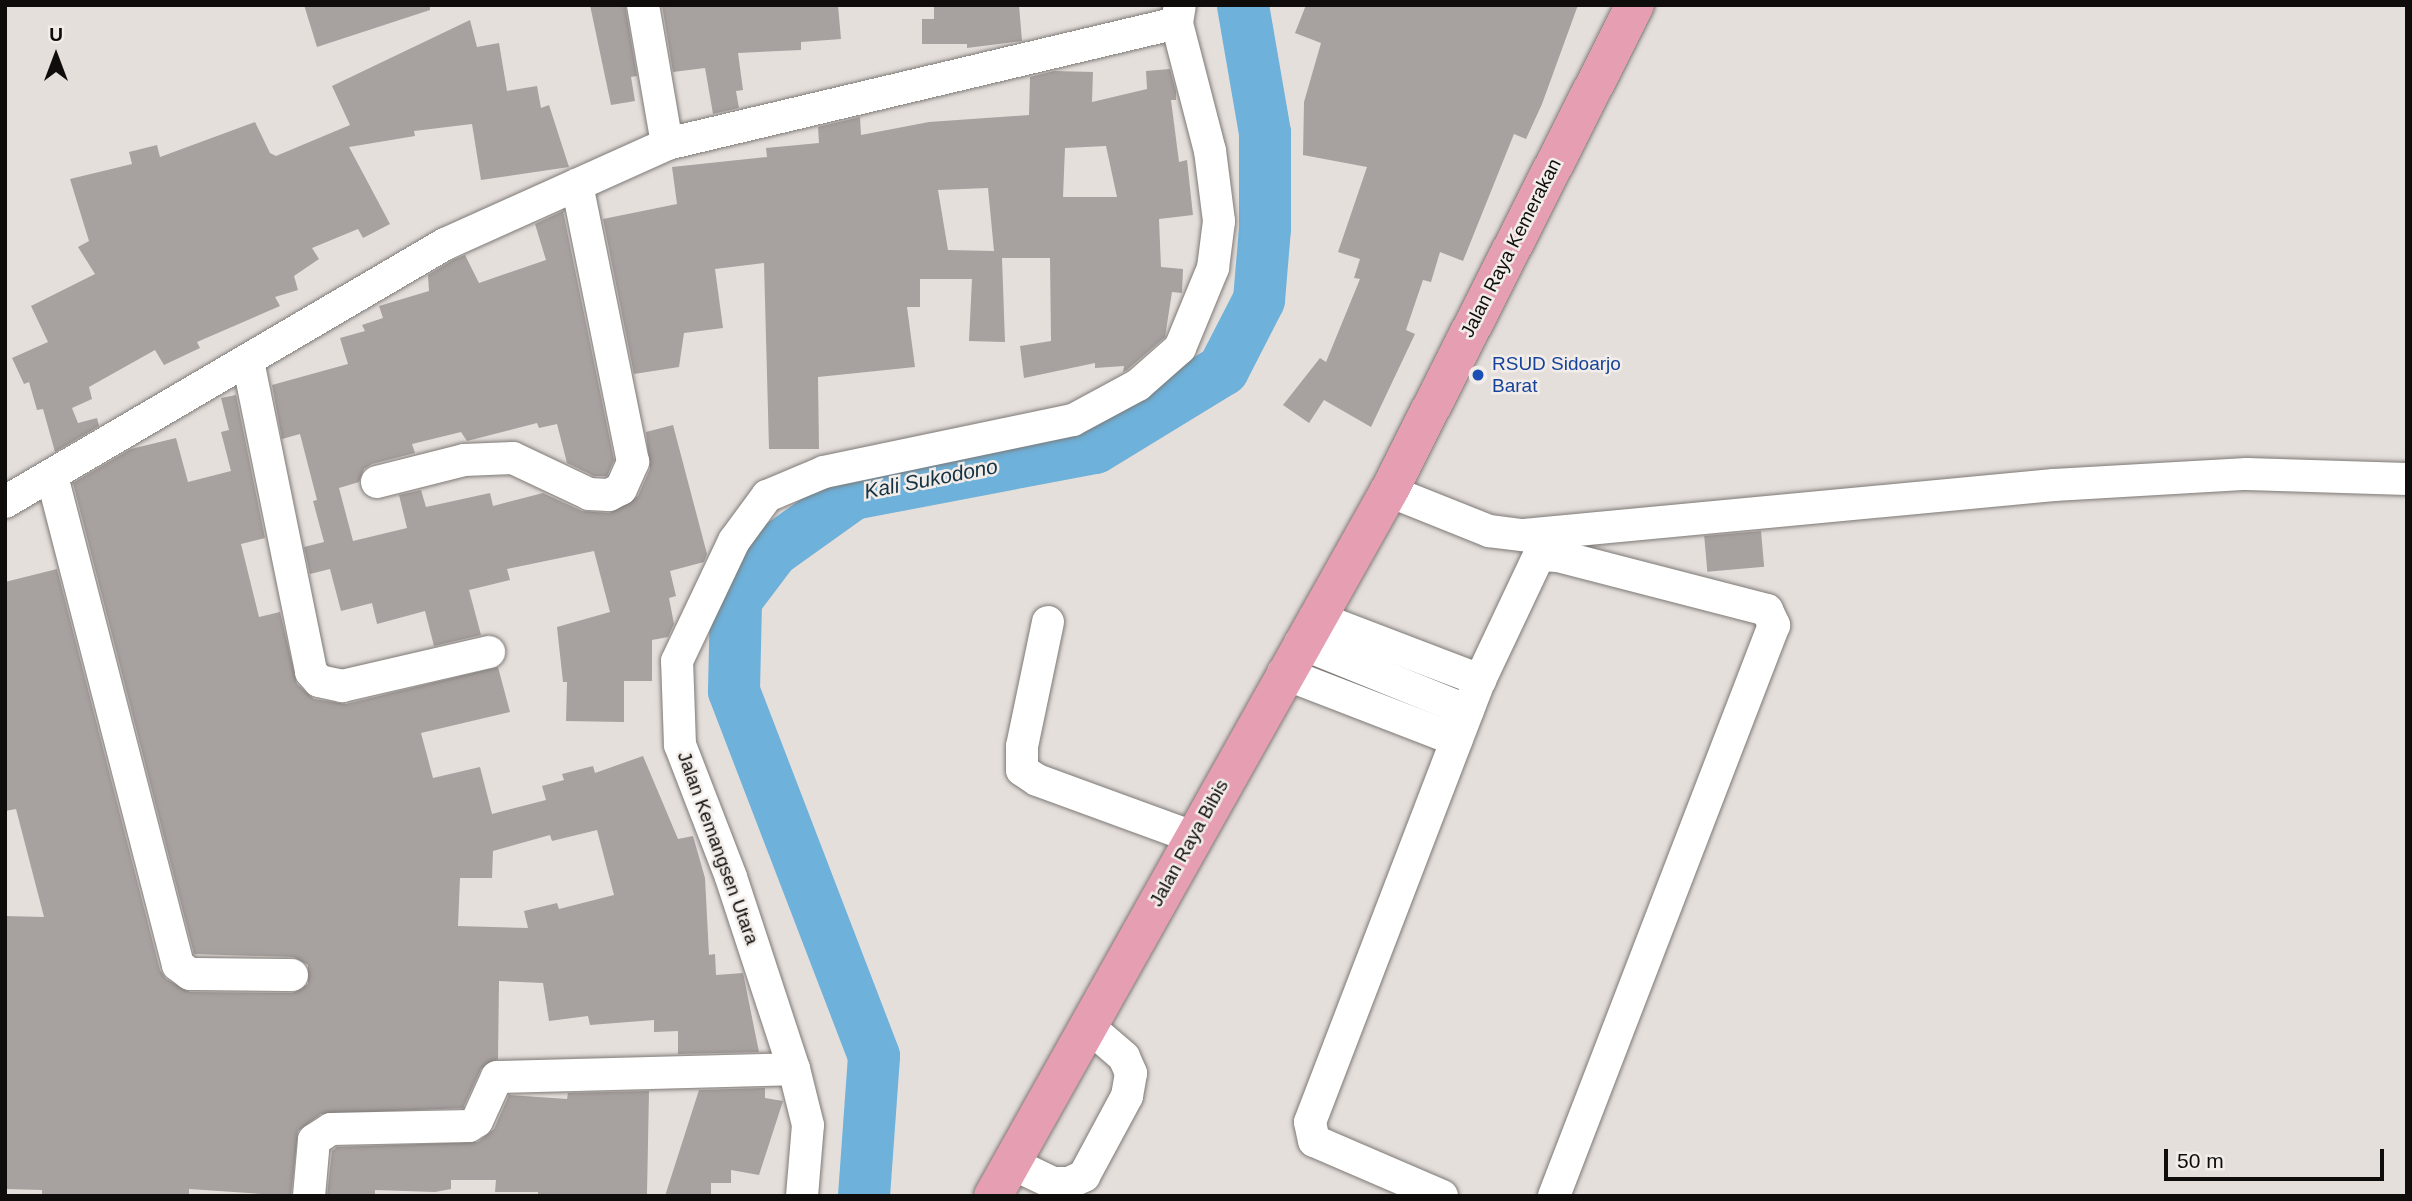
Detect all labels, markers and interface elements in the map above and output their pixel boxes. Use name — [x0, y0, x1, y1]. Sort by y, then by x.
north arrow — [21, 21, 91, 91]
text: U — [49, 24, 63, 45]
street label: Jalan Raya Kemerakan — [1456, 155, 1566, 341]
place label: RSUD Sidoarjo Barat — [1492, 353, 1621, 397]
marker: RSUD Sidoarjo Barat — [1470, 367, 1486, 383]
water label: Kali Sukodono — [862, 454, 1000, 504]
street label: Jalan Kemangsen Utara — [672, 748, 764, 948]
street label: Jalan Raya Bibis — [1145, 776, 1233, 910]
scale bar — [2167, 1134, 2388, 1178]
text: 50 m — [2177, 1149, 2224, 1172]

